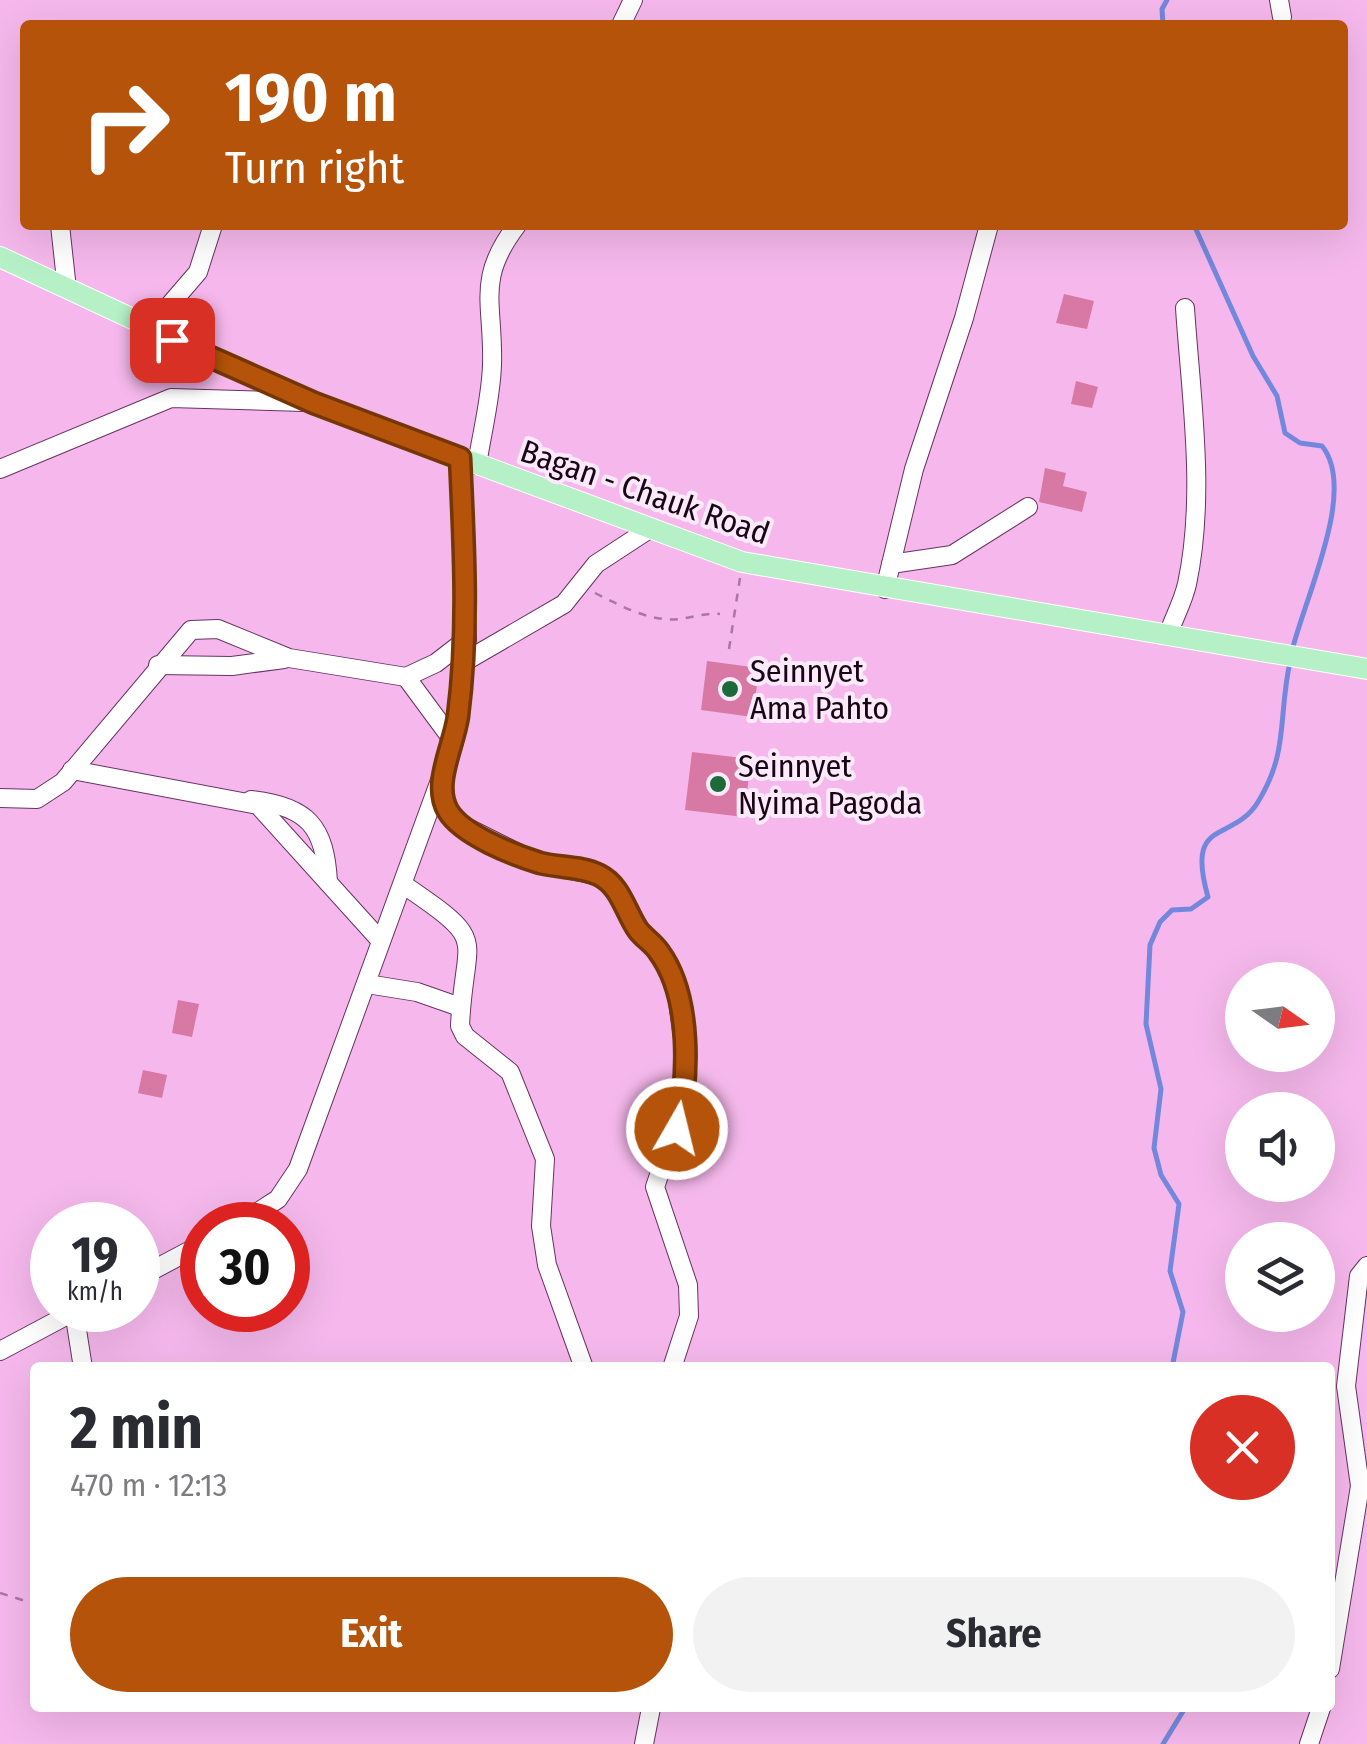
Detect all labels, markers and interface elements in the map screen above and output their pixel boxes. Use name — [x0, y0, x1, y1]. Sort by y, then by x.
text: 190 m — [225, 56, 397, 140]
icon: right — [60, 60, 190, 190]
text: Turn right — [225, 141, 404, 195]
pin — [130, 298, 215, 383]
icon: arrive — [145, 313, 200, 368]
street label: Bagan - Chauk Road — [516, 432, 774, 552]
place label: Seinnyet Ama Pahto — [750, 652, 889, 727]
marker: Seinnyet Ama Pahto — [719, 678, 741, 700]
place label: Seinnyet Nyima Pagoda — [738, 747, 922, 822]
marker: Seinnyet Nyima Pagoda — [707, 773, 729, 795]
north arrow — [1225, 962, 1335, 1072]
map controls — [1225, 962, 1335, 1332]
position arrow — [625, 1077, 729, 1181]
button: sound — [1225, 1092, 1335, 1202]
speed limit sign: 30 — [180, 1202, 310, 1332]
button: layers — [1225, 1222, 1335, 1332]
text: 19 — [71, 1225, 118, 1285]
text: km/h — [67, 1277, 123, 1307]
text: 2 min — [70, 1392, 203, 1464]
button: close — [1190, 1395, 1295, 1500]
text: 470 m · 12:13 — [70, 1466, 227, 1504]
button: Exit — [70, 1577, 673, 1692]
button: Share — [693, 1577, 1295, 1692]

